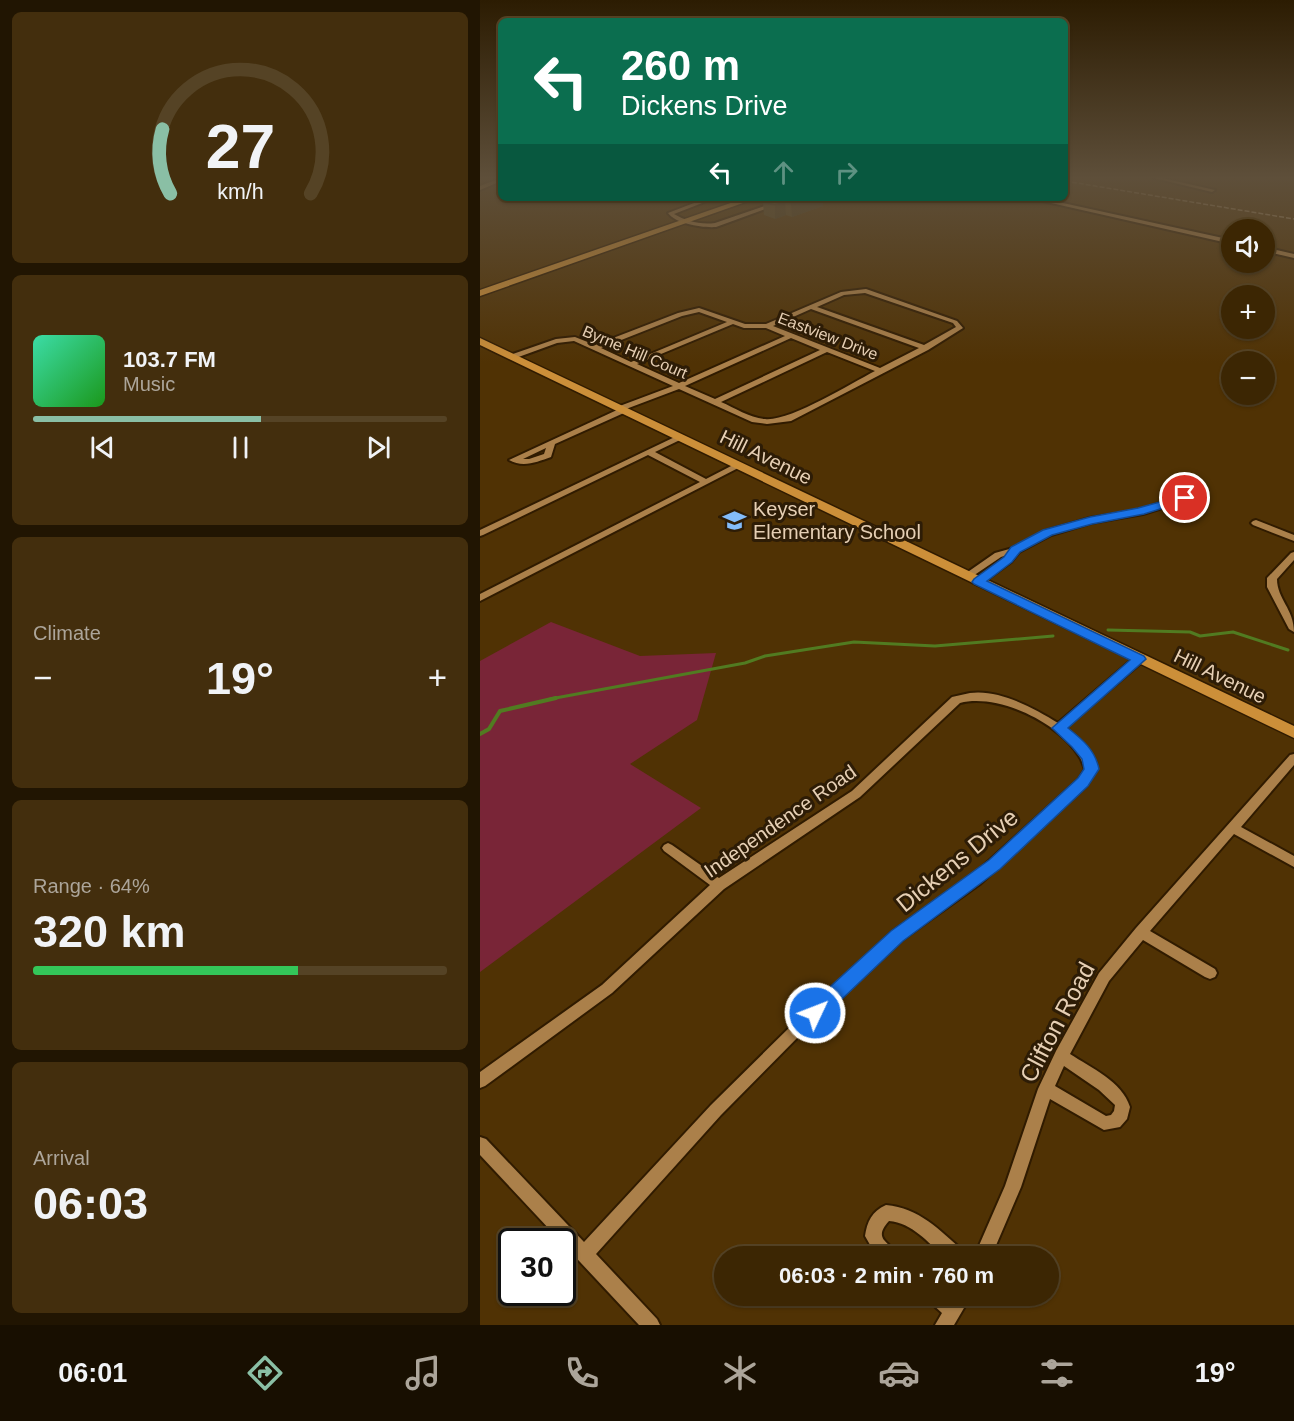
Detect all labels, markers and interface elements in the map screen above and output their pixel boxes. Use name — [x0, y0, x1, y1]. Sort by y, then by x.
icon: left — [522, 42, 600, 120]
text: 260 m — [621, 42, 740, 89]
text: Dickens Drive — [621, 91, 788, 121]
text: 27 — [205, 112, 275, 181]
icon: left — [704, 156, 737, 189]
icon: ahead — [767, 156, 800, 189]
icon: right — [830, 156, 863, 189]
text: km/h — [217, 181, 263, 205]
map controls — [1221, 219, 1275, 405]
button: sound — [1221, 219, 1275, 273]
button: + — [1221, 285, 1275, 339]
street label: Eastview Drive — [776, 309, 881, 363]
street label: Byrne Hill Court — [580, 322, 690, 382]
text: 103.7 FM — [123, 347, 216, 372]
button: − — [1221, 351, 1275, 405]
text: Music — [123, 373, 175, 395]
street label: Hill Avenue — [716, 425, 816, 489]
icon: previous — [86, 431, 119, 464]
icon: pause — [224, 431, 257, 464]
icon: next — [362, 431, 395, 464]
pin — [1159, 472, 1210, 523]
icon: arrive — [1168, 481, 1201, 514]
place label: Keyser Elementary School — [753, 498, 921, 543]
school or university icon: Keyser Elementary School — [722, 508, 748, 534]
text: Climate — [33, 622, 101, 644]
street label: Hill Avenue — [1170, 644, 1270, 708]
text: 19° — [206, 653, 274, 704]
text: − — [33, 659, 52, 696]
text: + — [428, 659, 447, 696]
street label: Independence Road — [700, 760, 860, 882]
street label: Dickens Drive — [891, 803, 1023, 917]
text: Range · 64% — [33, 875, 150, 897]
text: 320 km — [33, 906, 186, 957]
street label: Clifton Road — [1014, 957, 1100, 1087]
position arrow — [783, 981, 847, 1045]
text: Arrival — [33, 1147, 90, 1169]
text: 06:03 — [33, 1178, 148, 1229]
speed limit sign: 30 — [498, 1228, 576, 1306]
text: 06:03 · 2 min · 760 m — [779, 1263, 994, 1288]
icon: directions — [244, 1352, 286, 1394]
icon: music — [402, 1352, 444, 1394]
icon: phone — [561, 1352, 603, 1394]
icon: climate — [719, 1352, 761, 1394]
icon: car — [878, 1352, 920, 1394]
icon: filters — [1036, 1352, 1078, 1394]
text: 06:01 — [58, 1358, 127, 1388]
text: 19° — [1195, 1358, 1236, 1388]

